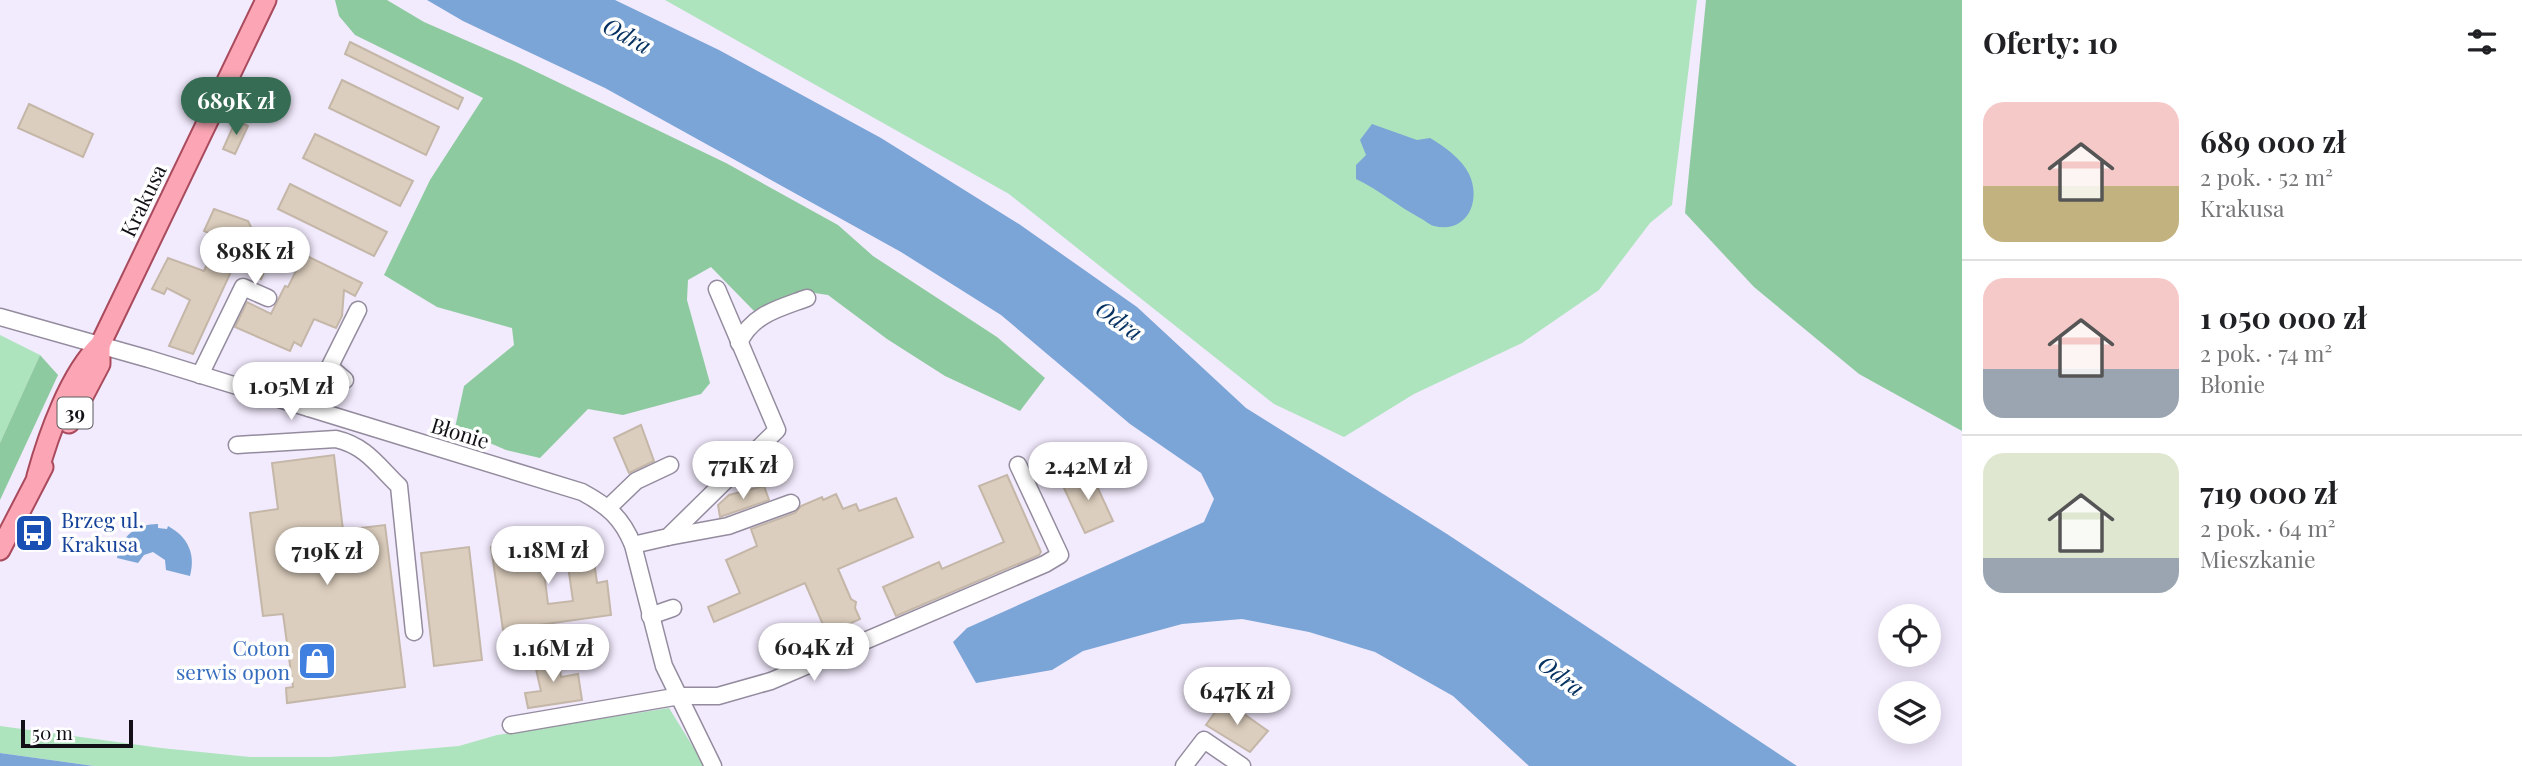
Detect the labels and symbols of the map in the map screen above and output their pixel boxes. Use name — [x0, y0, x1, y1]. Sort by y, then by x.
water label: Odra — [598, 9, 657, 60]
pin: 689K zł — [171, 78, 301, 137]
street label: Krakusa — [113, 159, 172, 241]
pin: 898K zł — [190, 228, 320, 287]
water label: Odra — [1090, 293, 1149, 347]
pin: 1.05M zł — [219, 362, 363, 422]
road number: 39 — [57, 398, 92, 428]
street label: Błonie — [428, 410, 493, 454]
pin: 771K zł — [678, 442, 808, 501]
pin: 2.42M zł — [1016, 442, 1160, 502]
place label: Brzeg ul. Krakusa — [61, 505, 144, 557]
bus stop icon: Brzeg ul. Krakusa — [13, 512, 55, 554]
pin: 1.18M zł — [476, 526, 620, 586]
pin: 719K zł — [262, 528, 392, 587]
pin: 1.16M zł — [481, 624, 625, 684]
pin: 604K zł — [749, 624, 879, 683]
place label: Coton serwis opon — [176, 633, 290, 685]
shop icon: Coton serwis opon — [296, 640, 338, 682]
water label: Odra — [1532, 647, 1591, 702]
pin: 647K zł — [1172, 668, 1302, 727]
scale bar — [21, 717, 133, 749]

